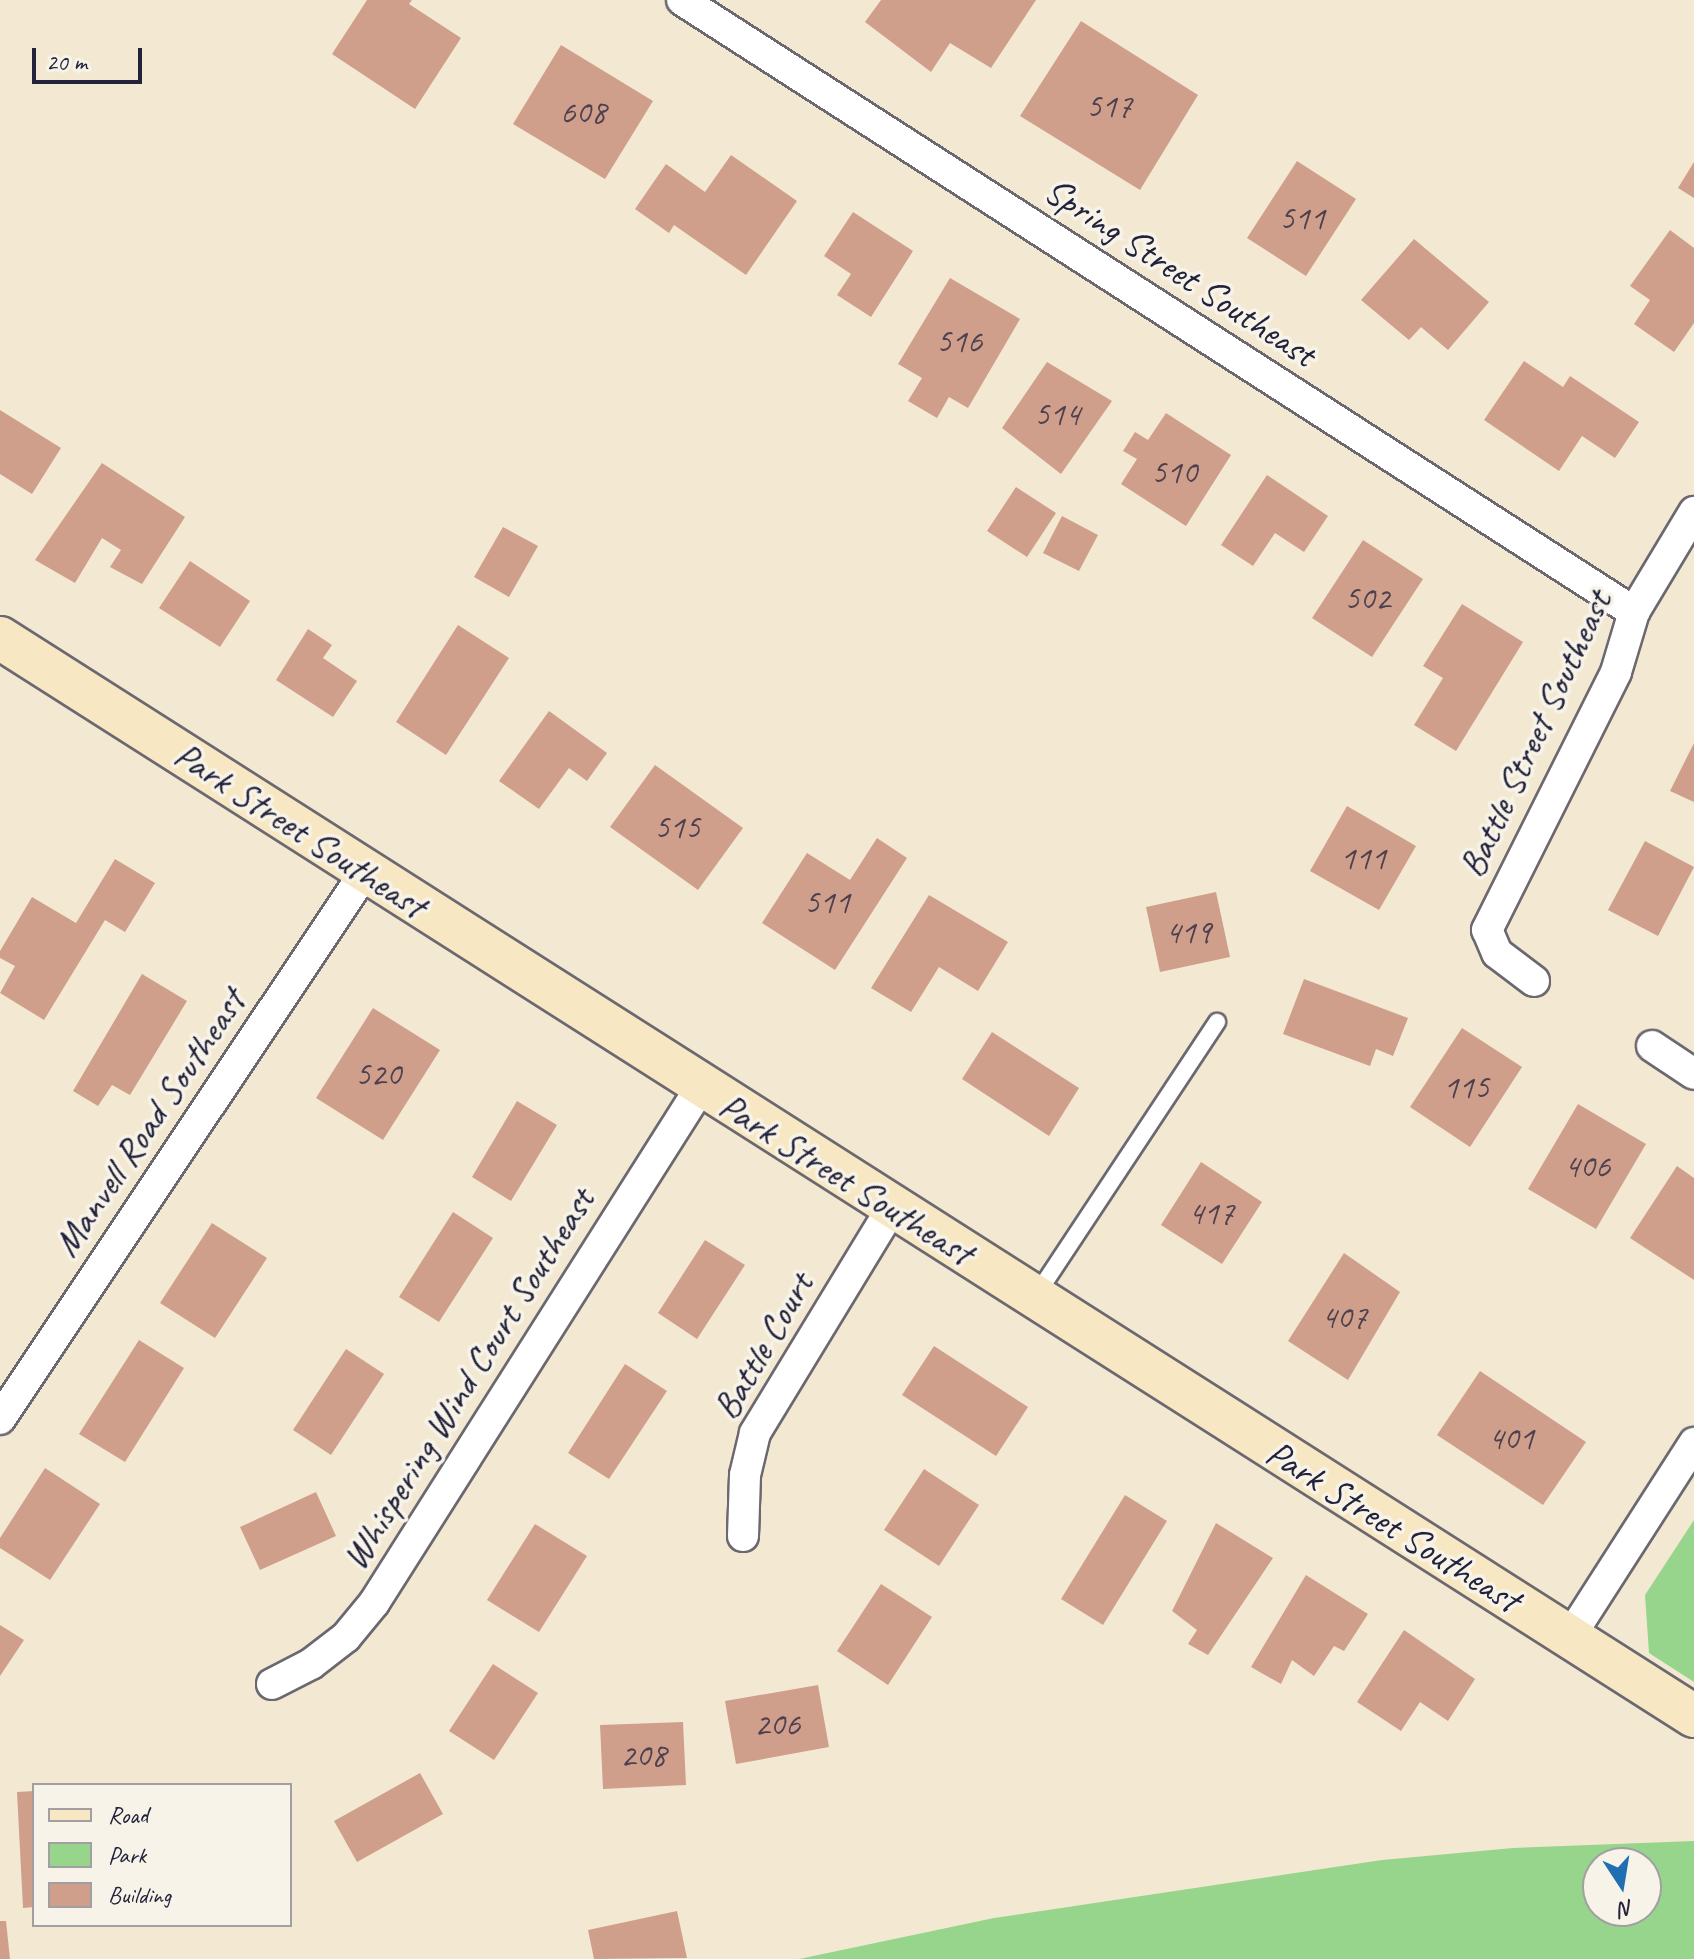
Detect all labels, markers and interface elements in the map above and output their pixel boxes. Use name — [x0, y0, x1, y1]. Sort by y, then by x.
scale bar — [36, 32, 146, 82]
text: 20 m — [46, 47, 87, 77]
house number: 517 — [1086, 86, 1132, 126]
house number: 608 — [560, 92, 606, 132]
street label: Spring Street Southeast — [1035, 167, 1325, 377]
house number: 511 — [1279, 198, 1325, 238]
house number: 516 — [936, 321, 982, 361]
house number: 514 — [1034, 394, 1080, 434]
house number: 510 — [1151, 452, 1197, 492]
house number: 502 — [1344, 578, 1390, 618]
street label: Battle Street Southeast — [1449, 583, 1621, 885]
street label: Park Street Southeast — [165, 732, 435, 928]
house number: 515 — [654, 807, 700, 847]
house number: 111 — [1340, 838, 1386, 878]
house number: 511 — [804, 882, 850, 922]
house number: 419 — [1165, 912, 1211, 952]
street label: Manvell Road Southeast — [43, 981, 255, 1265]
house number: 520 — [355, 1054, 401, 1094]
house number: 115 — [1443, 1067, 1489, 1107]
street label: Park Street Southeast — [710, 1082, 982, 1276]
house number: 406 — [1564, 1146, 1610, 1186]
street label: Whispering Wind Court Southeast — [332, 1180, 604, 1578]
house number: 417 — [1188, 1193, 1234, 1233]
street label: Battle Court — [703, 1265, 823, 1427]
house number: 407 — [1321, 1297, 1367, 1337]
house number: 401 — [1488, 1418, 1534, 1458]
street label: Park Street Southeast — [1257, 1429, 1529, 1623]
house number: 206 — [754, 1704, 800, 1744]
house number: 208 — [620, 1735, 666, 1775]
legend — [32, 1783, 292, 1927]
text: Road — [108, 1800, 148, 1830]
text: Park — [108, 1840, 146, 1870]
north arrow — [1582, 1847, 1662, 1927]
text: Building — [108, 1880, 171, 1910]
text: N — [1617, 1893, 1636, 1924]

